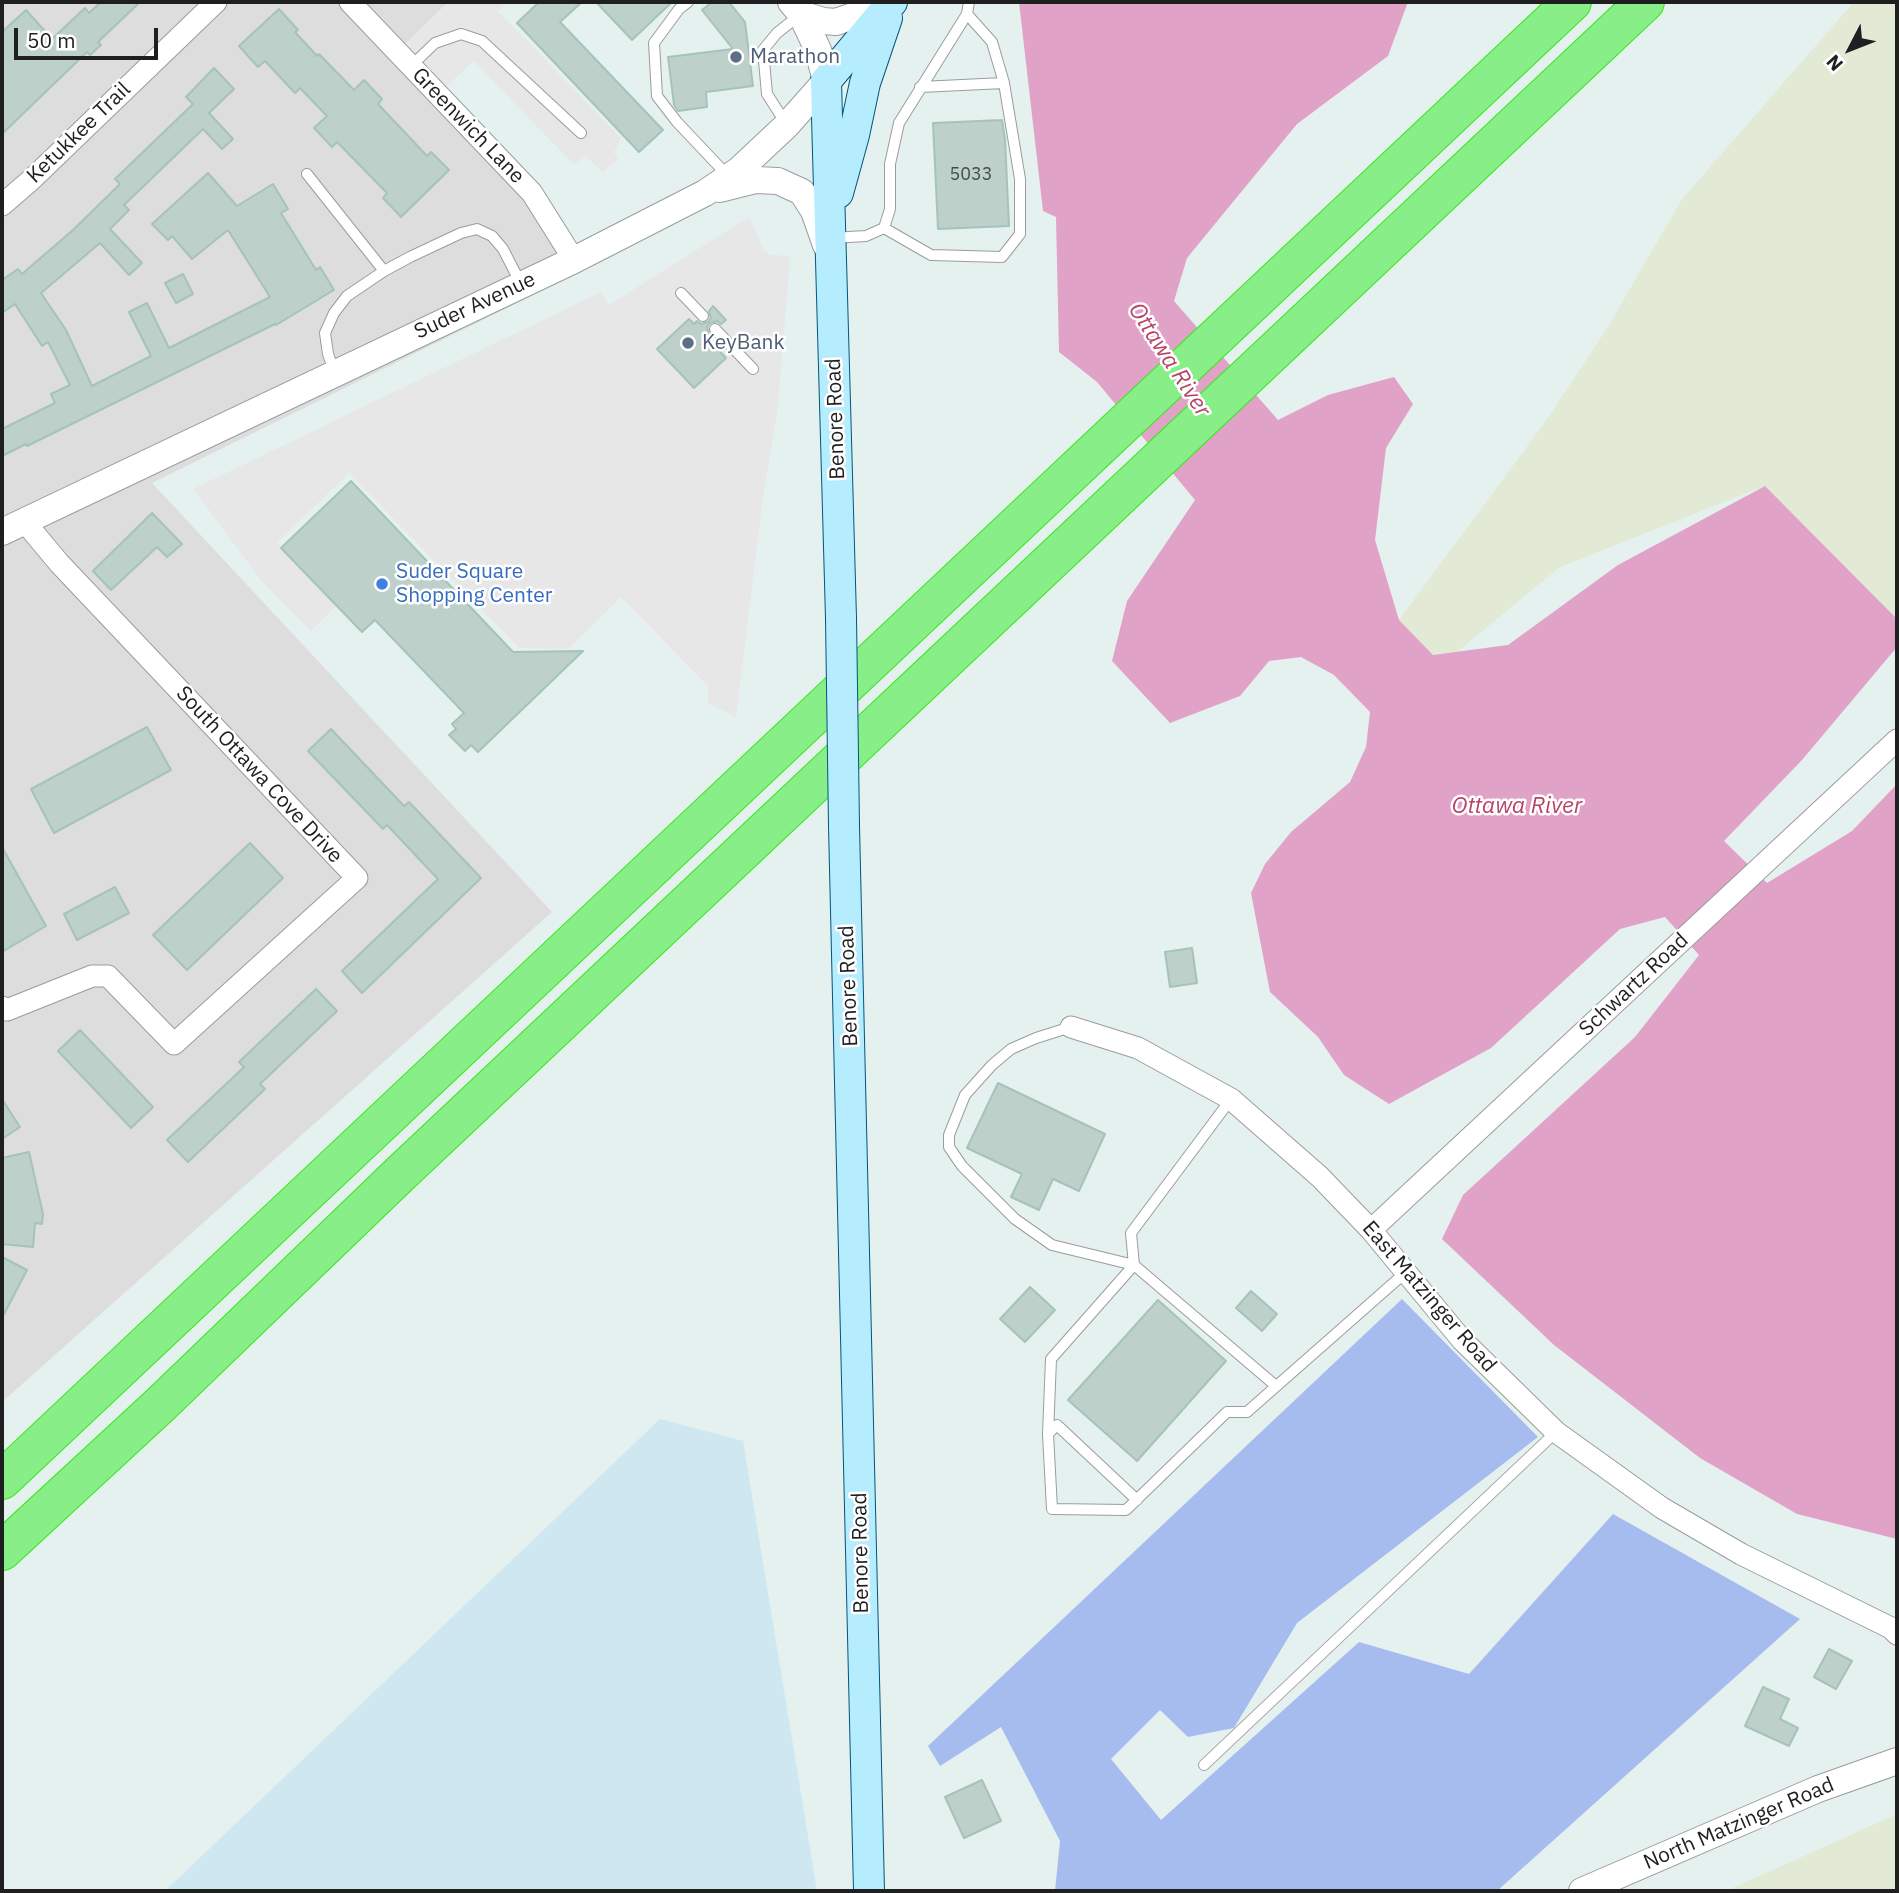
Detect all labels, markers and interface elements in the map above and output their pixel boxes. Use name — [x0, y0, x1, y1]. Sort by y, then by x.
scale bar — [18, 14, 161, 58]
north arrow — [1815, 14, 1885, 84]
text: 50 m — [27, 26, 76, 54]
place label: Marathon — [750, 44, 840, 70]
marker: Marathon — [728, 49, 744, 65]
text: N — [1821, 50, 1848, 76]
street label: Greenwich Lane — [406, 63, 530, 189]
street label: Ketukkee Trail — [22, 77, 136, 189]
house number: 5033 — [949, 164, 993, 186]
street label: Suder Avenue — [410, 267, 540, 345]
water label: Ottawa River — [1122, 298, 1216, 422]
place label: KeyBank — [702, 330, 785, 356]
marker: KeyBank — [680, 335, 696, 351]
street label: Benore Road — [821, 358, 851, 480]
place label: Suder Square Shopping Center — [396, 559, 552, 609]
marker: Suder Square Shopping Center — [374, 576, 390, 592]
street label: South Ottawa Cove Drive — [170, 681, 348, 869]
water label: Ottawa River — [1452, 792, 1582, 820]
street label: Benore Road — [834, 925, 864, 1047]
street label: Schwartz Road — [1574, 928, 1694, 1042]
street label: East Matzinger Road — [1357, 1216, 1501, 1378]
street label: Benore Road — [847, 1492, 875, 1614]
street label: North Matzinger Road — [1640, 1772, 1838, 1876]

